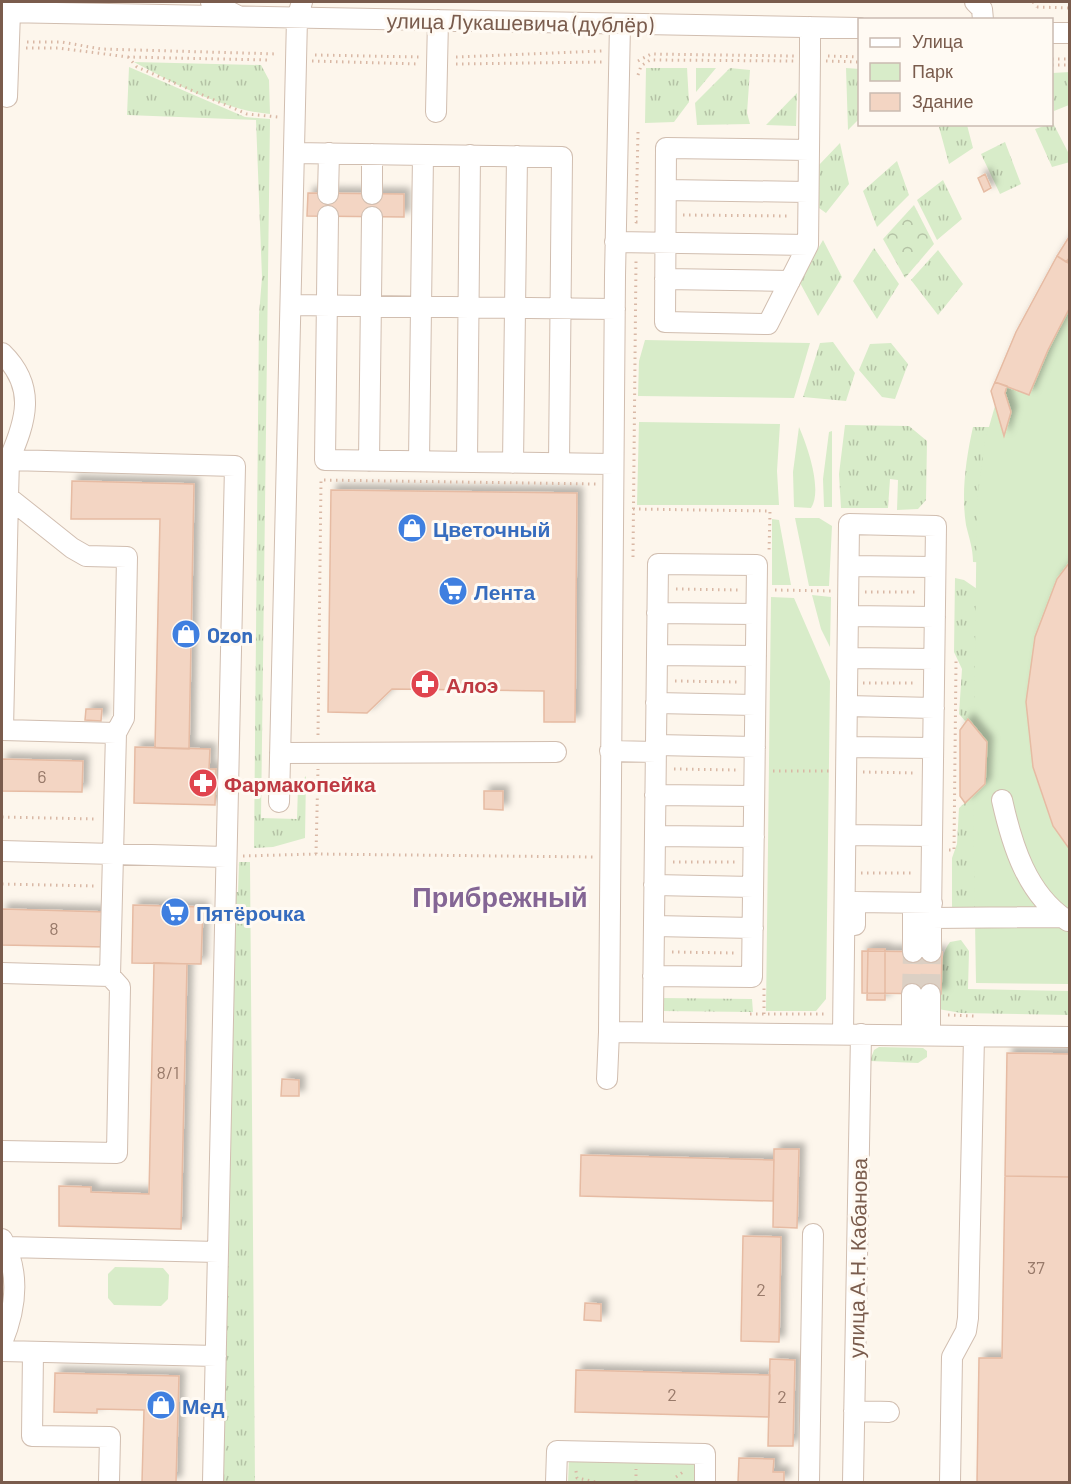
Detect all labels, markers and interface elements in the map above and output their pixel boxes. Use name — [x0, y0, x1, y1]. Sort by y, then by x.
street label: улица Лукашевича (дублёр) — [386, 7, 654, 37]
legend — [858, 18, 1053, 126]
text: Улица — [912, 30, 964, 52]
text: Парк — [912, 60, 953, 82]
text: Здание — [912, 90, 973, 112]
shop icon: Цветочный — [396, 512, 428, 544]
place label: Цветочный — [433, 516, 550, 541]
supermarket icon: Лента — [437, 575, 469, 607]
place label: Лента — [474, 579, 535, 604]
shop icon: Ozon — [170, 618, 202, 650]
place label: Ozon — [207, 622, 253, 647]
pharmacy icon: Алоэ — [409, 668, 441, 700]
place label: Алоэ — [446, 672, 498, 697]
house number: 6 — [37, 765, 47, 787]
pharmacy icon: Фармакопейка — [187, 767, 219, 799]
place label: Фармакопейка — [224, 771, 376, 796]
district label: Прибрежный — [412, 880, 588, 913]
supermarket icon: Пятёрочка — [159, 896, 191, 928]
place label: Пятёрочка — [196, 900, 305, 925]
house number: 8 — [49, 917, 59, 939]
house number: 8/1 — [157, 1061, 179, 1083]
street label: улица А.Н. Кабанова — [843, 1157, 871, 1358]
house number: 37 — [1027, 1256, 1045, 1278]
house number: 2 — [756, 1278, 766, 1300]
house number: 2 — [667, 1383, 677, 1405]
house number: 2 — [777, 1385, 787, 1407]
shop icon: Мед — [145, 1389, 177, 1421]
place label: Мед — [182, 1393, 225, 1418]

